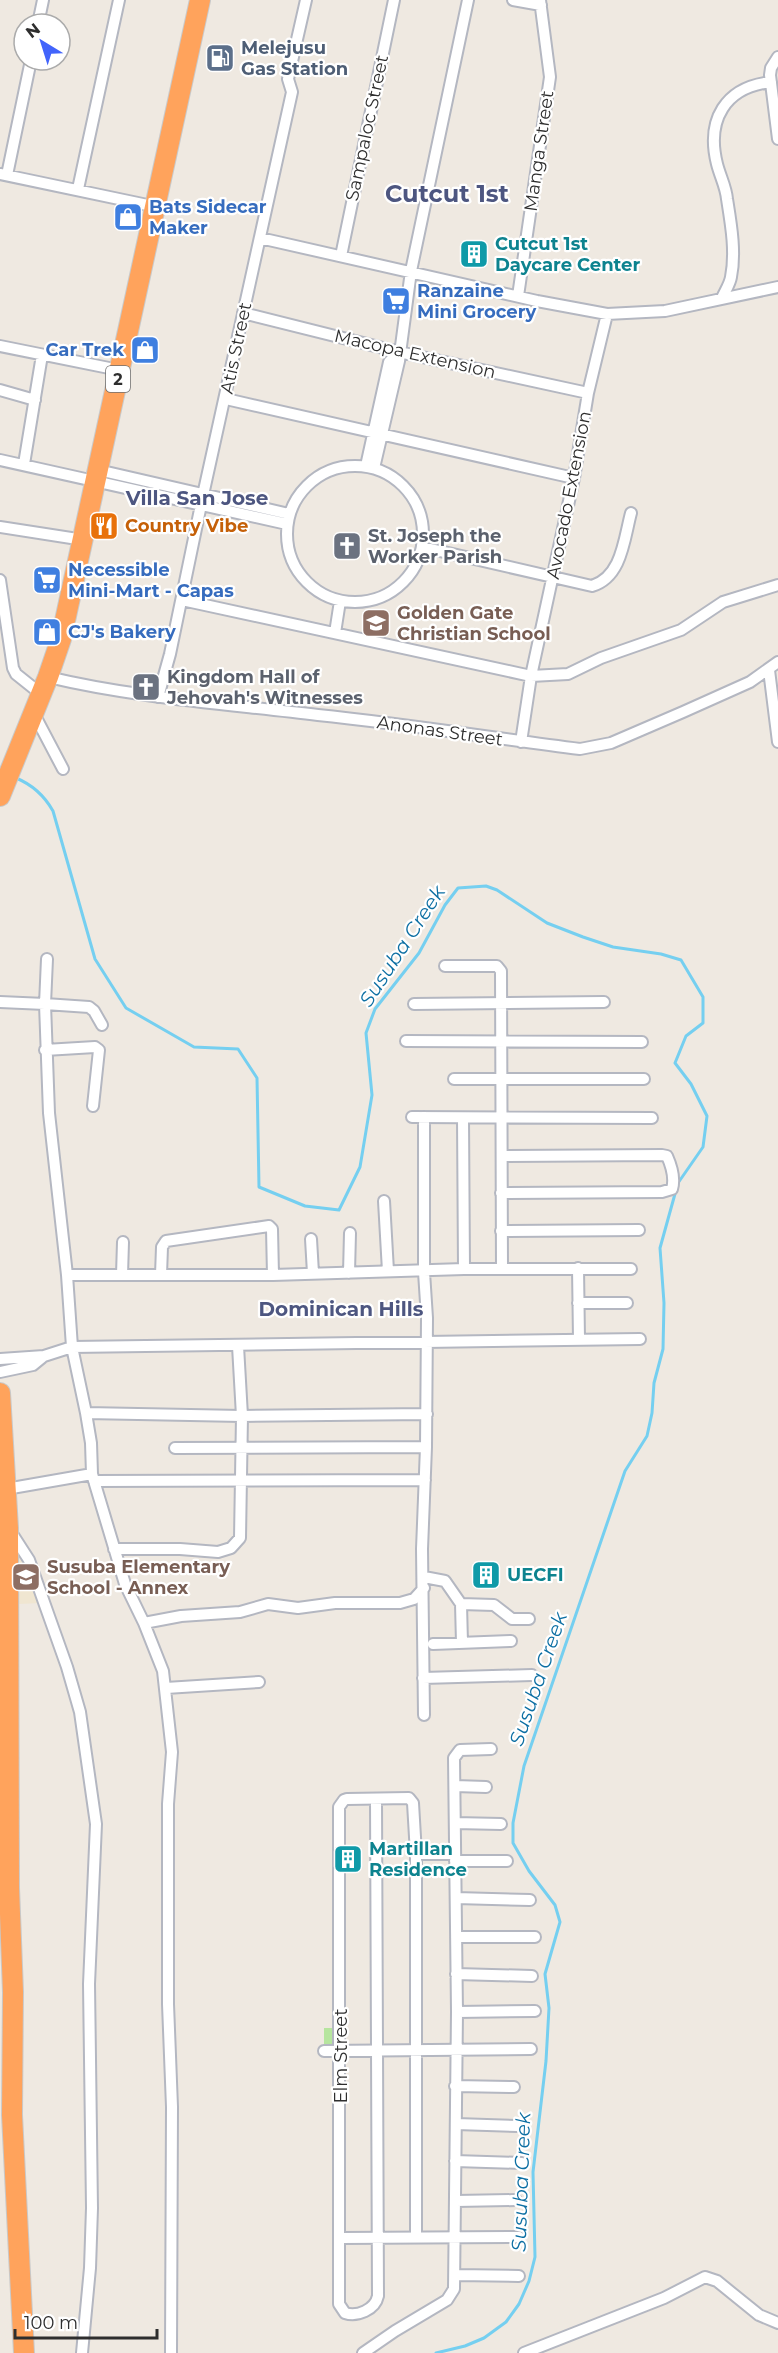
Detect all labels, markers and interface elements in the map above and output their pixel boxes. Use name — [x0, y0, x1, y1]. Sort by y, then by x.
north arrow — [12, 12, 72, 72]
text: N — [22, 19, 44, 42]
place label: Melejusu Gas Station — [241, 37, 348, 80]
fuel station icon: Melejusu Gas Station — [204, 42, 236, 74]
street label: Sampaloc Street — [341, 53, 393, 203]
street label: Manga Street — [520, 89, 558, 213]
district label: Cutcut 1st — [385, 179, 510, 208]
place label: Bats Sidecar Maker — [149, 196, 267, 239]
shop icon: Bats Sidecar Maker — [112, 201, 144, 233]
place label: Cutcut 1st Daycare Center — [495, 233, 640, 276]
building icon: Cutcut 1st Daycare Center — [458, 238, 490, 270]
place label: Ranzaine Mini Grocery — [417, 280, 536, 323]
supermarket icon: Ranzaine Mini Grocery — [380, 285, 412, 317]
street label: Atis Street — [216, 300, 256, 396]
street label: Macopa Extension — [332, 325, 498, 383]
shop icon: Car Trek — [129, 334, 161, 366]
place label: Car Trek — [45, 339, 124, 361]
road number: 2 — [106, 366, 130, 392]
street label: Avocado Extension — [542, 409, 596, 581]
district label: Villa San Jose — [125, 486, 268, 510]
restaurant icon: Country Vibe — [88, 510, 120, 542]
place label: Country Vibe — [125, 515, 248, 537]
place label: St. Joseph the Worker Parish — [368, 525, 502, 568]
church icon: St. Joseph the Worker Parish — [331, 530, 363, 562]
place label: Necessible Mini-Mart - Capas — [68, 559, 234, 602]
supermarket icon: Necessible Mini-Mart - Capas — [31, 564, 63, 596]
place label: Golden Gate Christian School — [397, 602, 551, 645]
school or university icon: Golden Gate Christian School — [360, 607, 392, 639]
shop icon: CJ's Bakery — [31, 616, 63, 648]
place label: CJ's Bakery — [68, 621, 176, 643]
place label: Kingdom Hall of Jehovah's Witnesses — [166, 666, 363, 709]
church icon: Kingdom Hall of Jehovah's Witnesses — [130, 671, 162, 703]
street label: Anonas Street — [376, 711, 504, 751]
water label: Susuba Creek — [354, 880, 451, 1011]
district label: Dominican Hills — [259, 1297, 424, 1321]
place label: Susuba Elementary School - Annex — [47, 1556, 230, 1599]
building icon: UECFI — [470, 1559, 502, 1591]
school or university icon: Susuba Elementary School - Annex — [10, 1561, 42, 1593]
place label: UECFI — [507, 1564, 564, 1586]
water label: Susuba Creek — [504, 1608, 572, 1749]
place label: Martillan Residence — [369, 1838, 467, 1881]
building icon: Martillan Residence — [332, 1843, 364, 1875]
street label: Elm Street — [330, 2008, 352, 2104]
water label: Susuba Creek — [507, 2111, 535, 2252]
scale bar — [15, 2302, 158, 2340]
text: 100 m — [24, 2312, 78, 2334]

